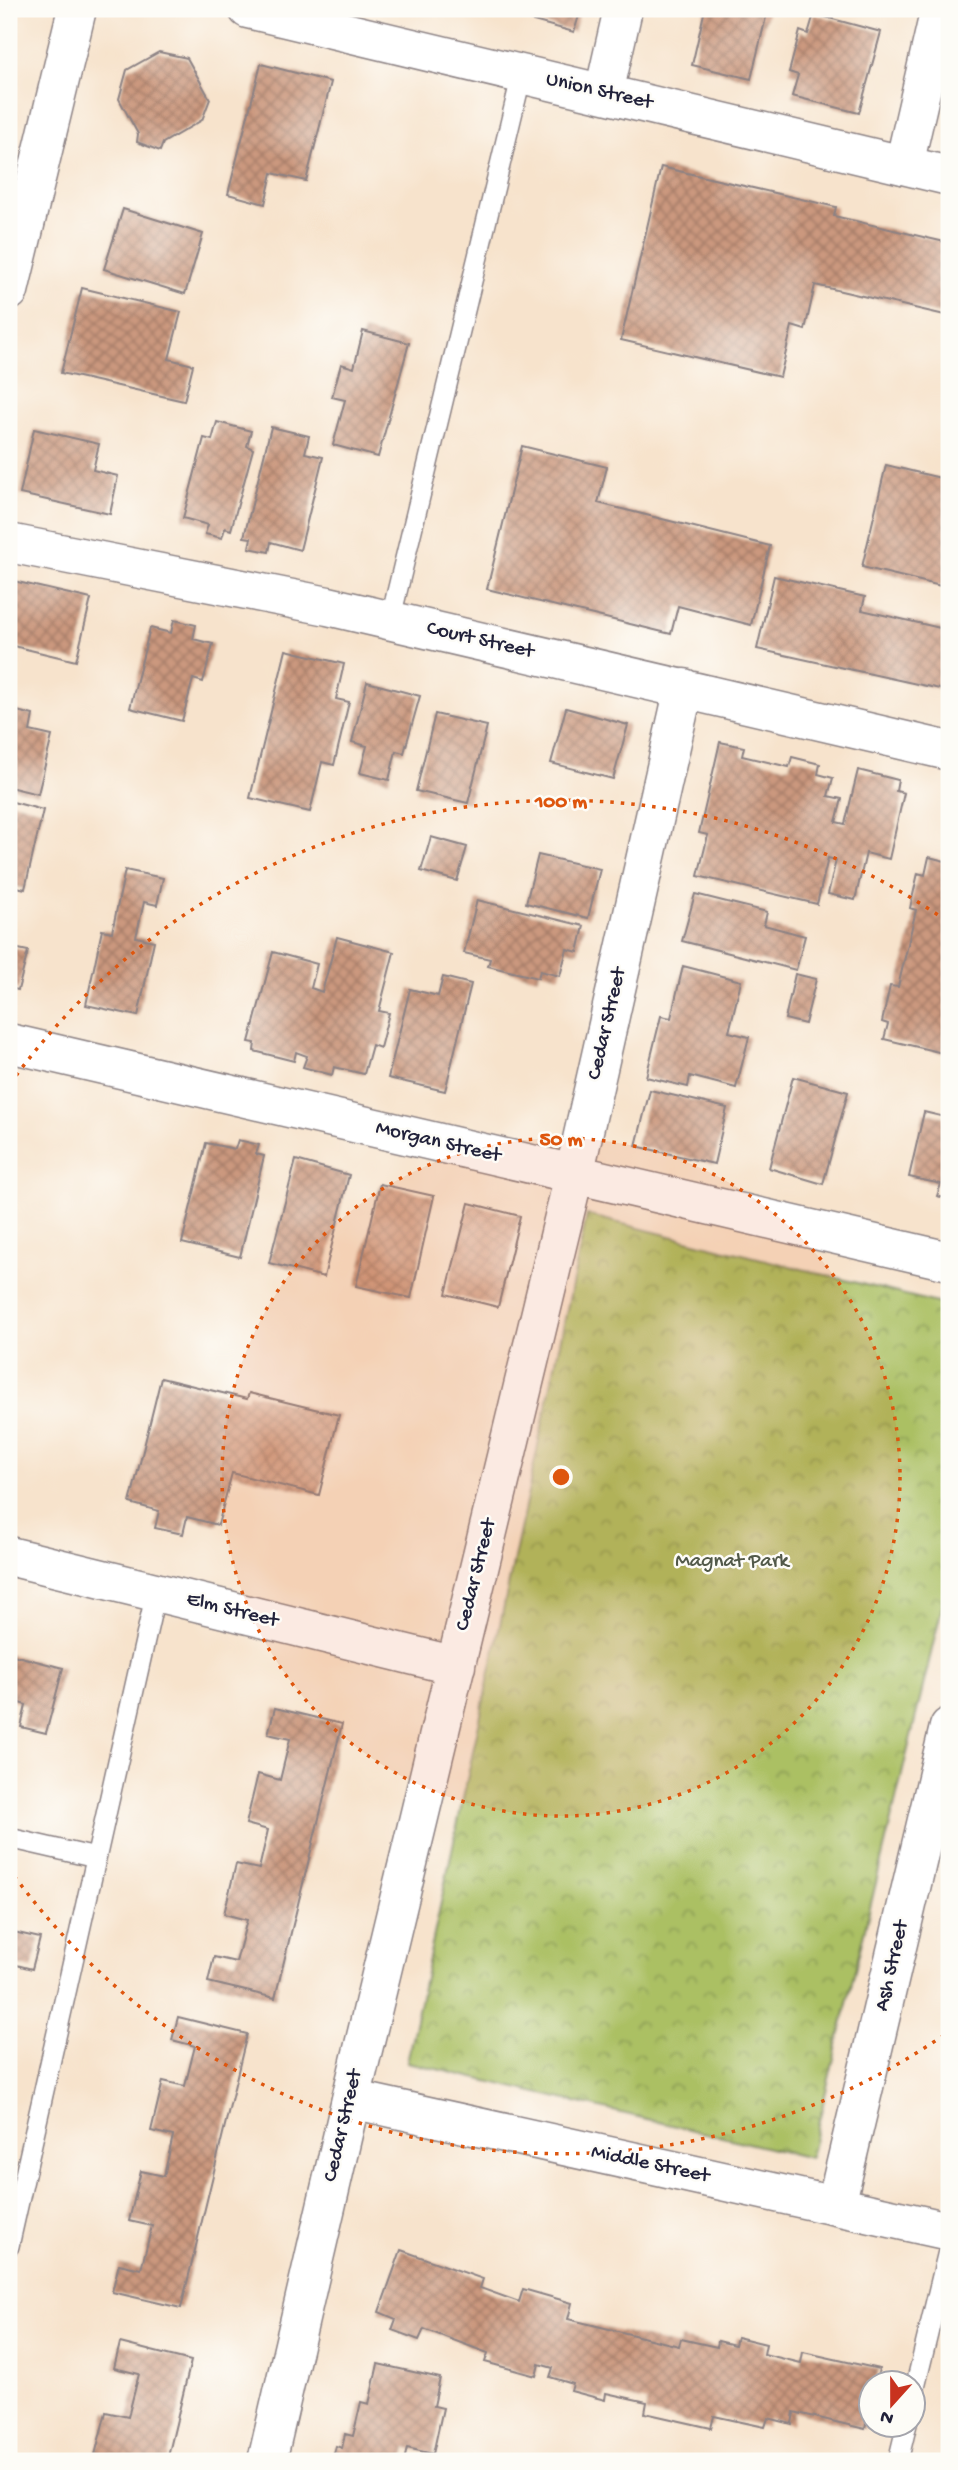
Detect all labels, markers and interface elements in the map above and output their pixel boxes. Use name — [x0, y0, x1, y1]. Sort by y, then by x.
street label: Union Street — [543, 68, 657, 117]
street label: Court Street — [424, 617, 538, 666]
text: 100 m — [534, 791, 587, 816]
street label: Cedar Street — [583, 963, 634, 1083]
street label: Morgan Street — [373, 1116, 505, 1170]
text: 50 m — [540, 1129, 583, 1154]
centre of rings — [549, 1465, 573, 1489]
street label: Cedar Street — [451, 1514, 504, 1634]
park label: Magnat Park — [675, 1550, 791, 1575]
street label: Elm Street — [184, 1588, 283, 1635]
street label: Ash Street — [870, 1916, 916, 2014]
street label: Cedar Street — [319, 2065, 370, 2185]
street label: Middle Street — [589, 2140, 714, 2190]
north arrow — [856, 2368, 926, 2438]
text: N — [877, 2404, 897, 2430]

